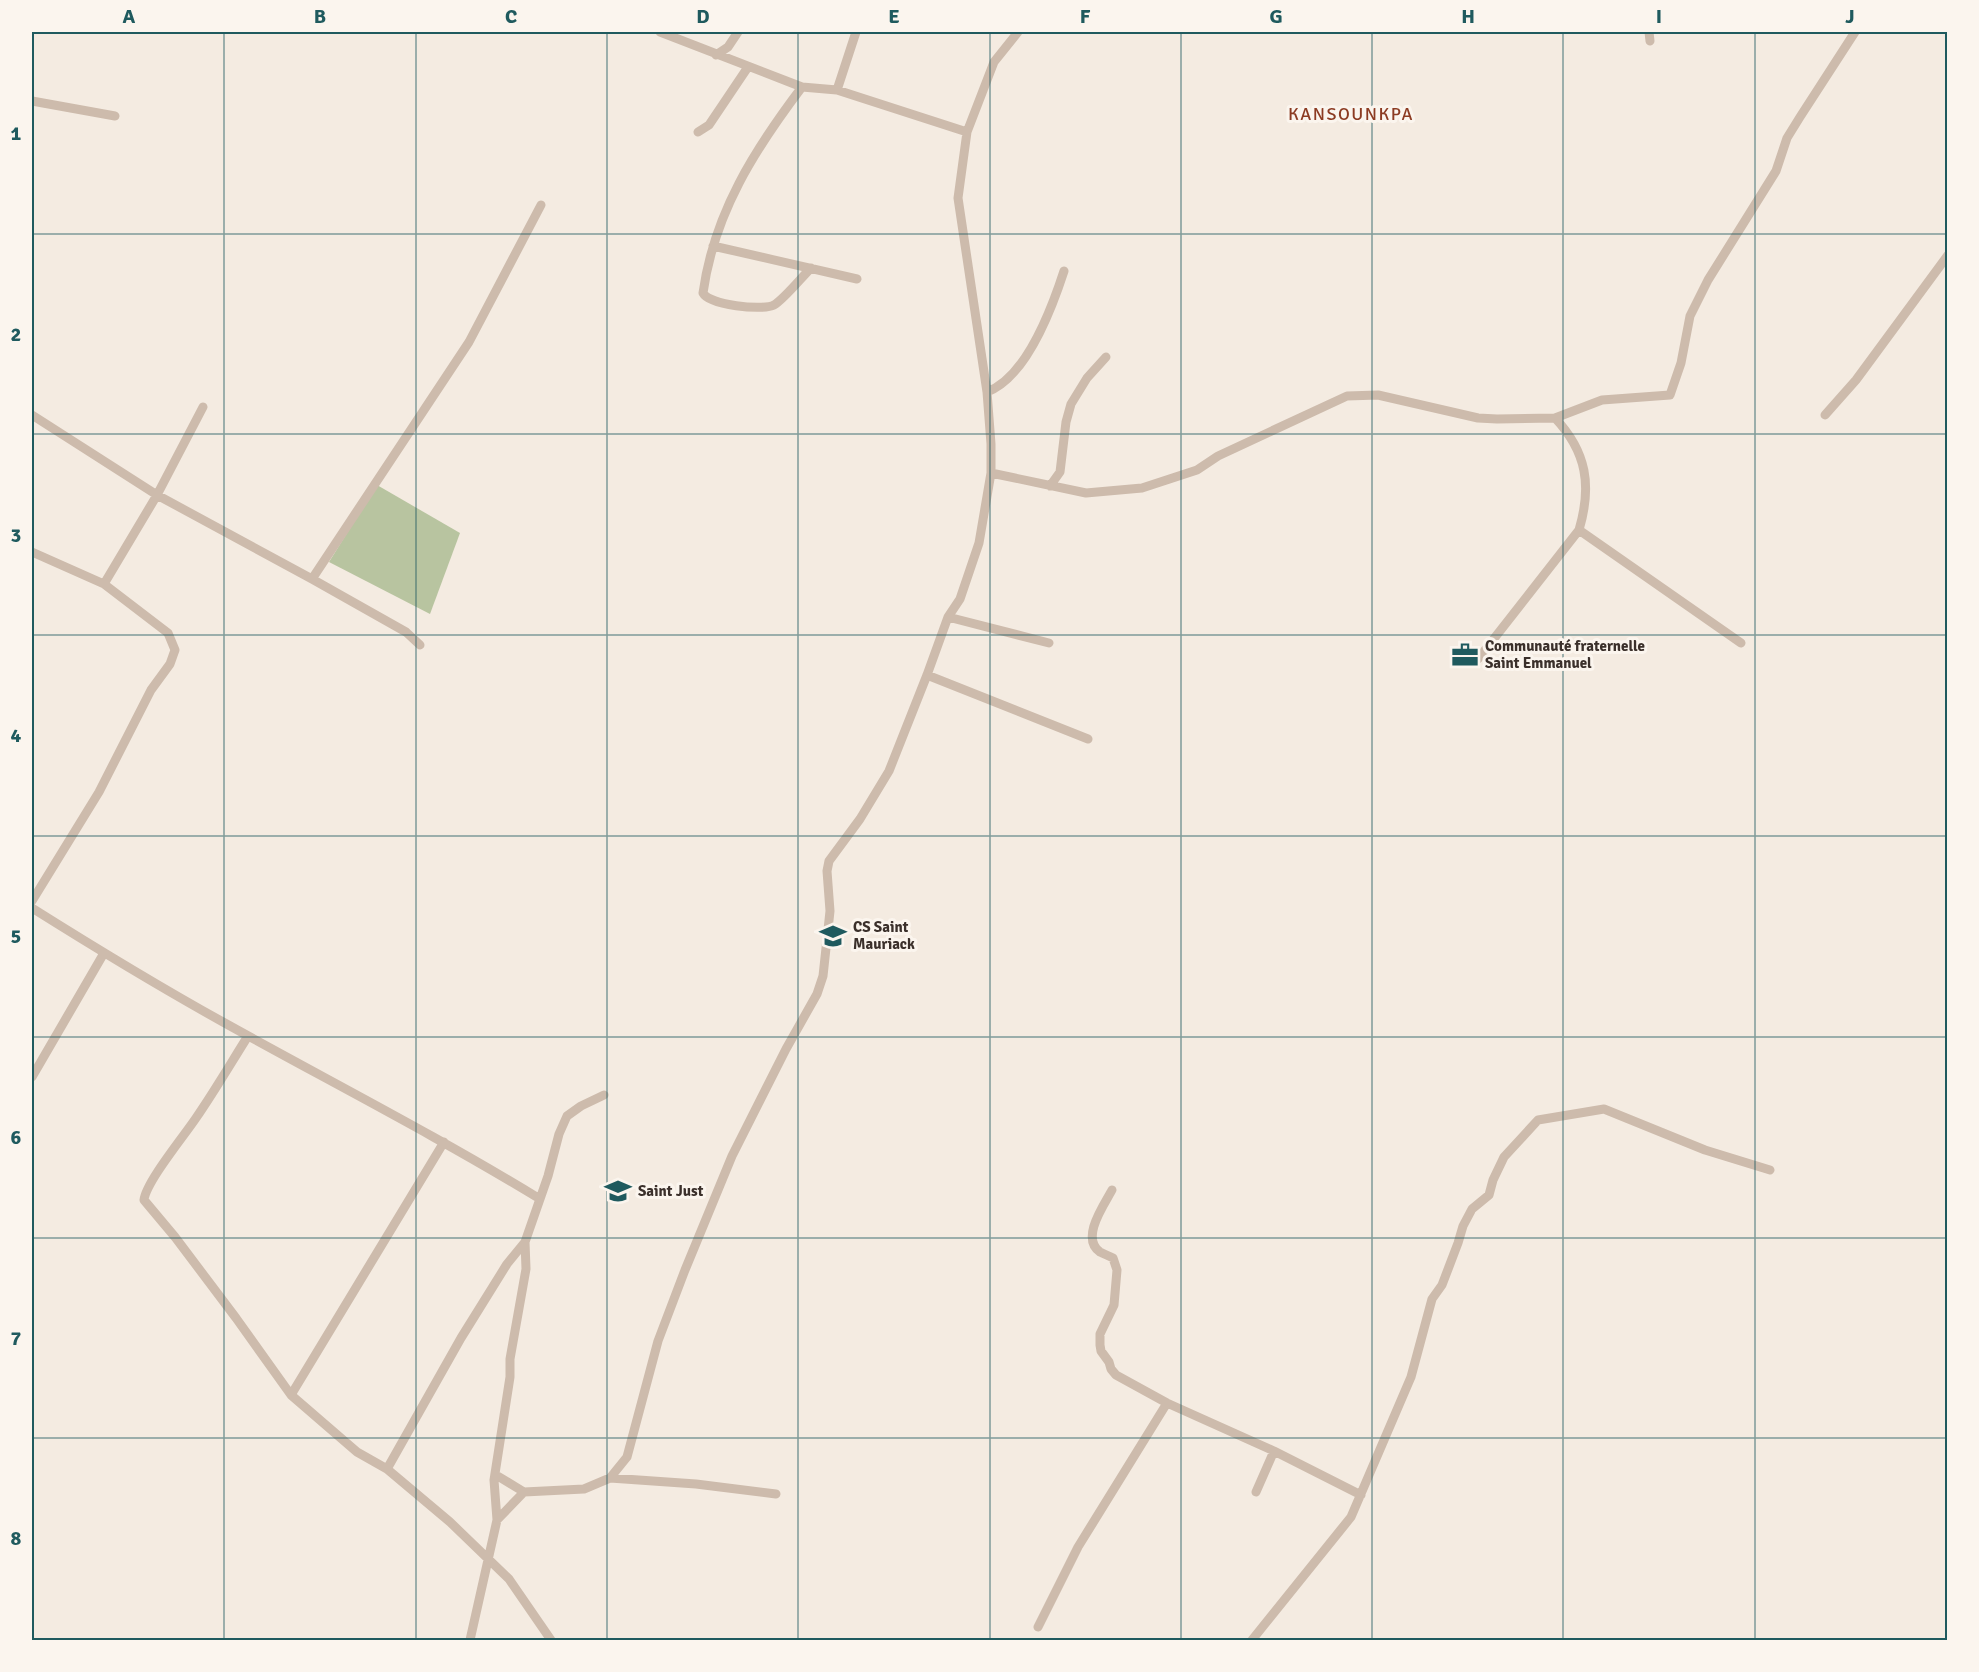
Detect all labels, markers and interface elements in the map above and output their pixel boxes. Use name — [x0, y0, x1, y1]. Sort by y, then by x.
text: A — [123, 4, 136, 29]
text: B — [314, 4, 326, 29]
text: C — [505, 4, 517, 29]
text: D — [696, 4, 710, 29]
text: E — [888, 4, 900, 29]
text: F — [1080, 4, 1091, 29]
text: G — [1269, 4, 1283, 29]
text: H — [1461, 4, 1475, 29]
text: I — [1656, 4, 1662, 29]
text: J — [1845, 4, 1855, 29]
district label: KANSOUNKPA — [1288, 103, 1414, 125]
text: 1 — [11, 121, 22, 146]
text: 2 — [11, 322, 21, 347]
text: 3 — [11, 523, 21, 548]
place label: Communauté fraternelle Saint Emmanuel — [1485, 637, 1645, 672]
office icon: Communauté fraternelle Saint Emmanuel — [1450, 640, 1480, 670]
text: 4 — [11, 723, 22, 748]
place label: CS Saint Mauriack — [853, 918, 915, 953]
school or university icon: CS Saint Mauriack — [818, 921, 848, 951]
text: 5 — [11, 924, 21, 949]
text: 6 — [11, 1125, 22, 1150]
school or university icon: Saint Just — [603, 1176, 633, 1206]
place label: Saint Just — [638, 1182, 704, 1200]
text: 7 — [11, 1326, 22, 1351]
text: 8 — [11, 1526, 22, 1551]

